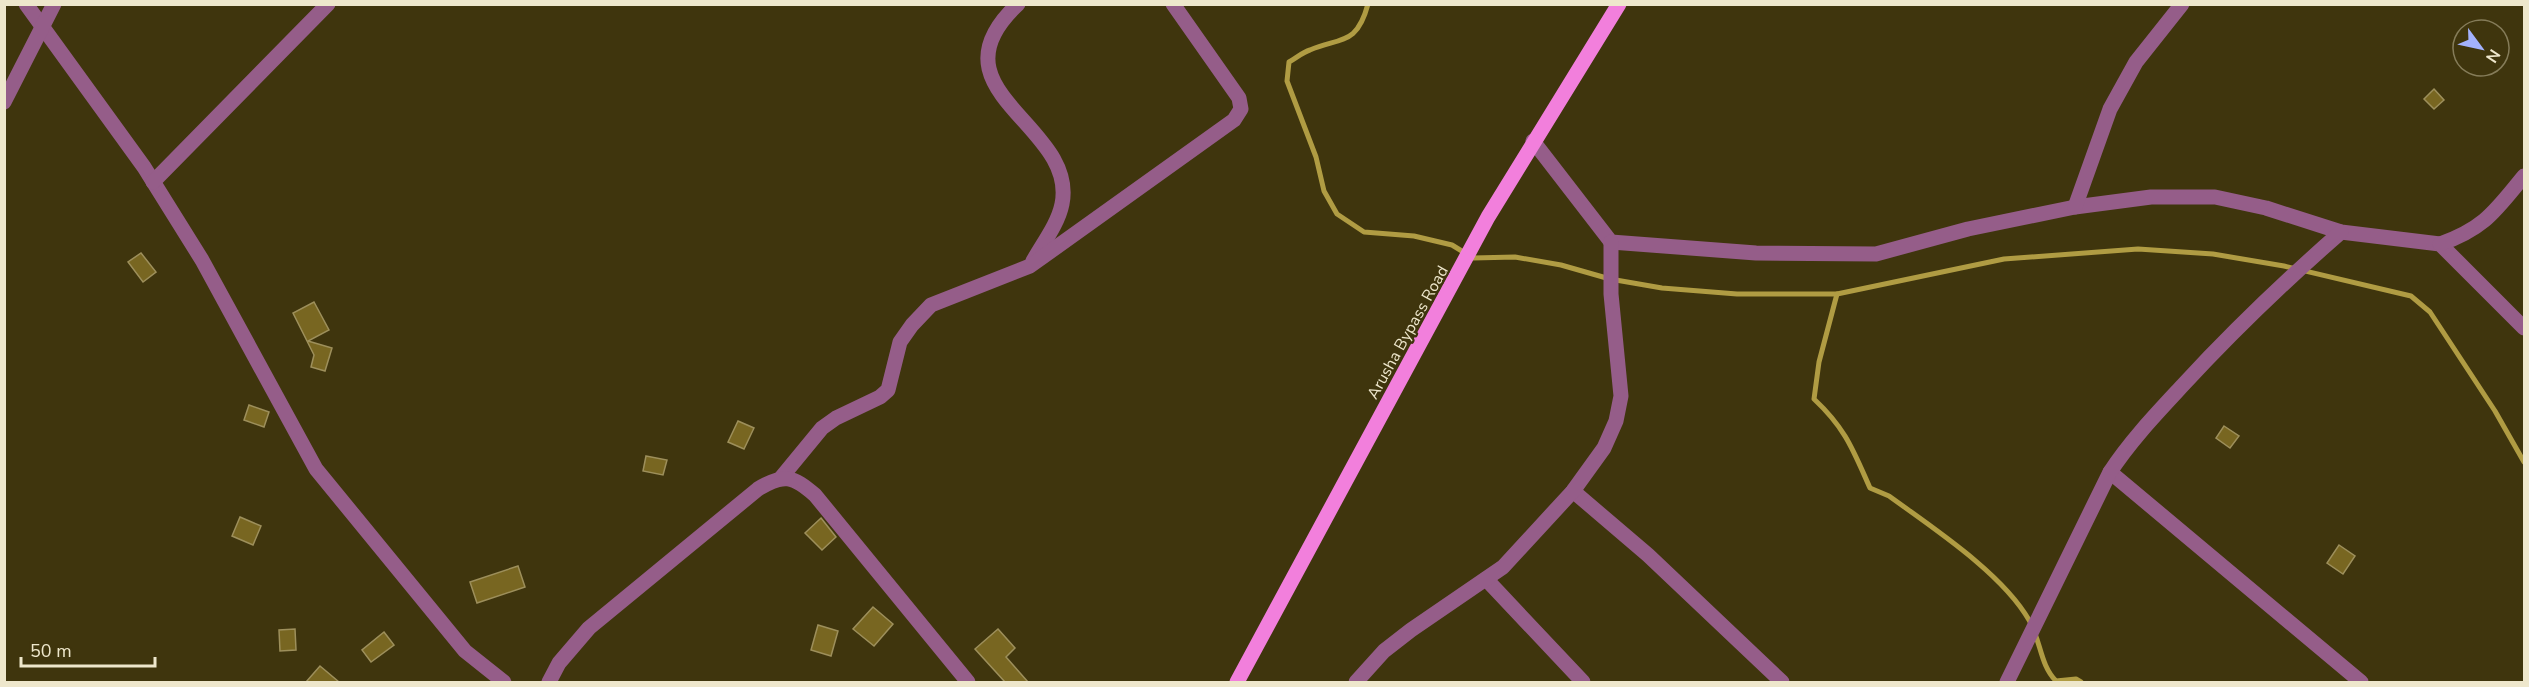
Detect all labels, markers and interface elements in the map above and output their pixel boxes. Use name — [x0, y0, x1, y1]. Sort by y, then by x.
north arrow — [2451, 18, 2511, 78]
text: N — [2480, 45, 2505, 67]
street label: Arusha Bypass Road — [1362, 262, 1454, 403]
scale bar — [21, 630, 154, 668]
text: 50 m — [30, 639, 72, 663]

